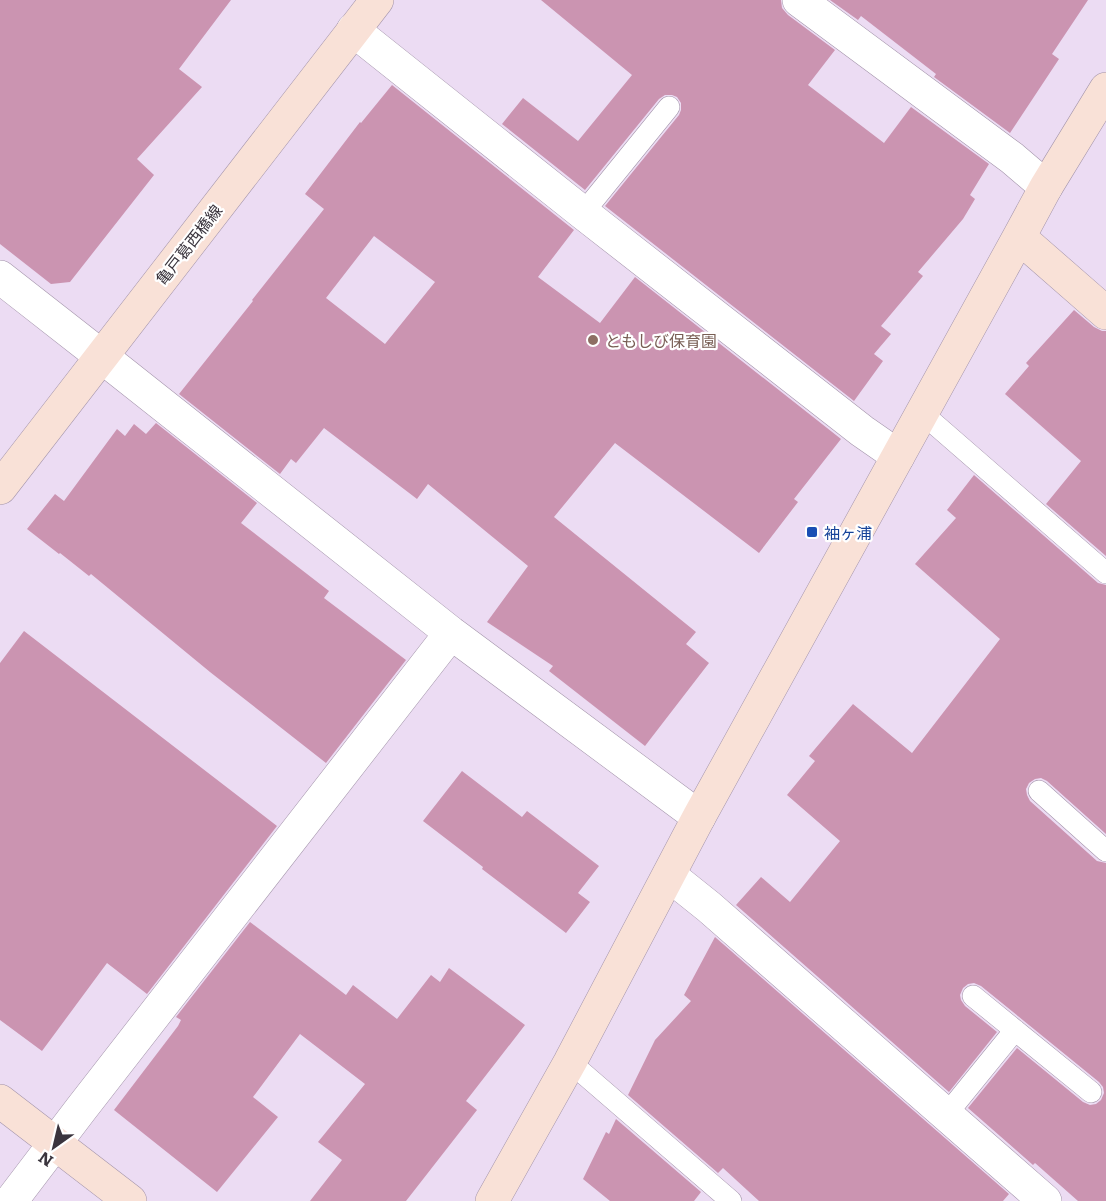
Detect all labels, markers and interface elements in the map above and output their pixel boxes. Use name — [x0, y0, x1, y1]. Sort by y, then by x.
street label: 亀戸葛西橋線 — [149, 199, 227, 289]
place label: ともしび保育園 — [605, 328, 717, 352]
marker: ともしび保育園 — [586, 333, 600, 347]
place label: 袖ヶ浦 — [824, 520, 872, 544]
marker: 袖ヶ浦 — [805, 525, 819, 539]
north arrow — [24, 1117, 84, 1177]
text: N — [33, 1147, 57, 1174]

